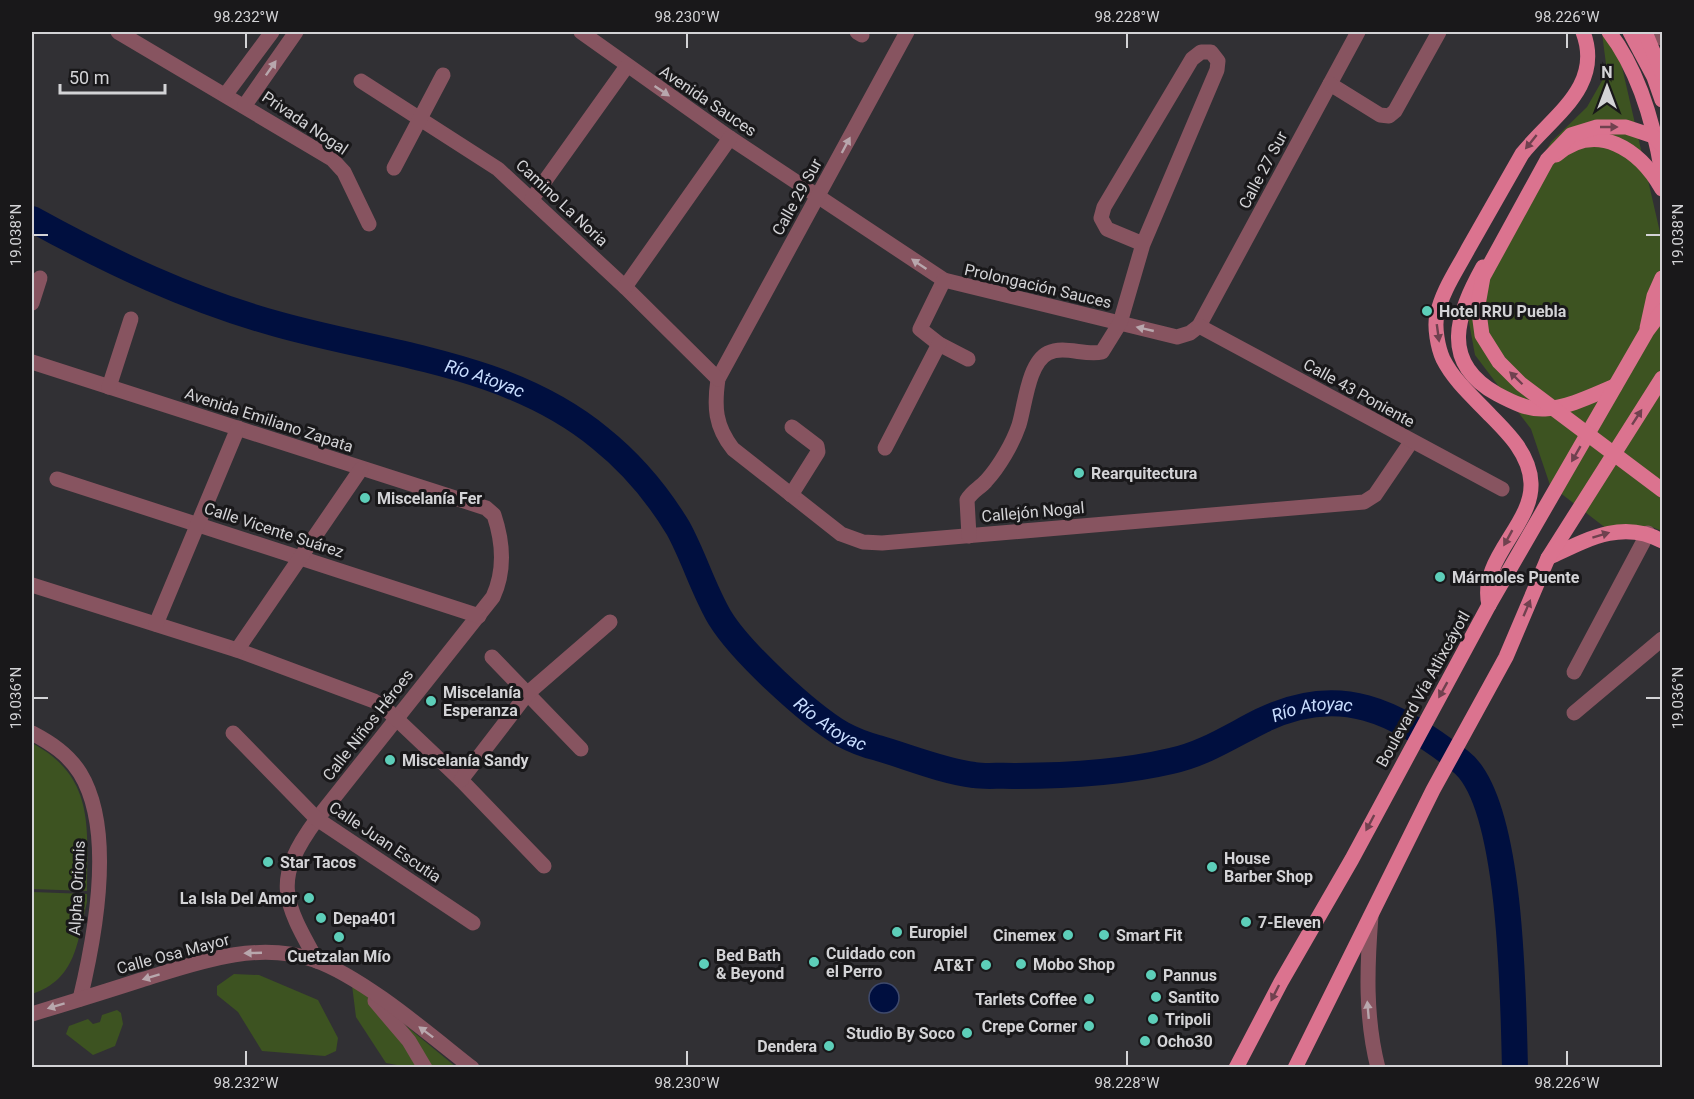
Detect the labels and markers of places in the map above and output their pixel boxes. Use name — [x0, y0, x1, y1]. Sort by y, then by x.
place label: Hotel RRU Puebla — [1439, 302, 1567, 321]
marker: Hotel RRU Puebla — [1420, 304, 1434, 318]
place label: Rearquitectura — [1091, 464, 1198, 483]
marker: Rearquitectura — [1072, 466, 1086, 480]
place label: Miscelanía Fer — [377, 489, 482, 508]
marker: Miscelanía Fer — [358, 491, 372, 505]
place label: Mármoles Puente — [1452, 568, 1580, 587]
marker: Mármoles Puente — [1433, 570, 1447, 584]
place label: Miscelanía Esperanza — [443, 683, 522, 720]
marker: Miscelanía Esperanza — [424, 694, 438, 708]
place label: Miscelanía Sandy — [402, 751, 530, 770]
marker: Miscelanía Sandy — [383, 753, 397, 767]
place label: House Barber Shop — [1224, 849, 1313, 886]
place label: Star Tacos — [280, 853, 356, 872]
marker: Star Tacos — [261, 855, 275, 869]
marker: House Barber Shop — [1205, 860, 1219, 874]
place label: La Isla Del Amor — [180, 889, 297, 908]
marker: La Isla Del Amor — [302, 891, 316, 905]
place label: Depa401 — [333, 909, 397, 928]
marker: Depa401 — [314, 911, 328, 925]
place label: 7-Eleven — [1258, 913, 1321, 932]
marker: 7-Eleven — [1239, 915, 1253, 929]
place label: Europiel — [909, 923, 968, 942]
marker: Europiel — [890, 925, 904, 939]
place label: Cinemex — [993, 926, 1057, 945]
place label: Smart Fit — [1116, 926, 1183, 945]
marker: Cinemex — [1061, 928, 1075, 942]
marker: Smart Fit — [1097, 928, 1111, 942]
marker: Cuetzalan Mío — [332, 930, 346, 944]
place label: Cuidado con el Perro — [826, 944, 916, 981]
place label: Bed Bath & Beyond — [716, 946, 784, 983]
place label: Cuetzalan Mío — [287, 947, 391, 966]
marker: Cuidado con el Perro — [807, 955, 821, 969]
place label: Mobo Shop — [1033, 955, 1115, 974]
place label: AT&T — [934, 956, 974, 975]
marker: Bed Bath & Beyond — [697, 957, 711, 971]
marker: Mobo Shop — [1014, 957, 1028, 971]
marker: AT&T — [979, 958, 993, 972]
place label: Pannus — [1163, 966, 1217, 985]
marker: Pannus — [1144, 968, 1158, 982]
place label: Santito — [1168, 988, 1219, 1007]
place label: Tarlets Coffee — [975, 990, 1077, 1009]
marker: Santito — [1149, 990, 1163, 1004]
marker: Tarlets Coffee — [1082, 992, 1096, 1006]
place label: Tripoli — [1165, 1010, 1211, 1029]
marker: Tripoli — [1146, 1012, 1160, 1026]
place label: Crepe Corner — [982, 1017, 1077, 1036]
marker: Crepe Corner — [1082, 1019, 1096, 1033]
place label: Studio By Soco — [846, 1024, 955, 1043]
marker: Studio By Soco — [960, 1026, 974, 1040]
place label: Ocho30 — [1157, 1032, 1213, 1051]
marker: Ocho30 — [1138, 1034, 1152, 1048]
place label: Dendera — [757, 1037, 817, 1056]
marker: Dendera — [822, 1039, 836, 1053]

